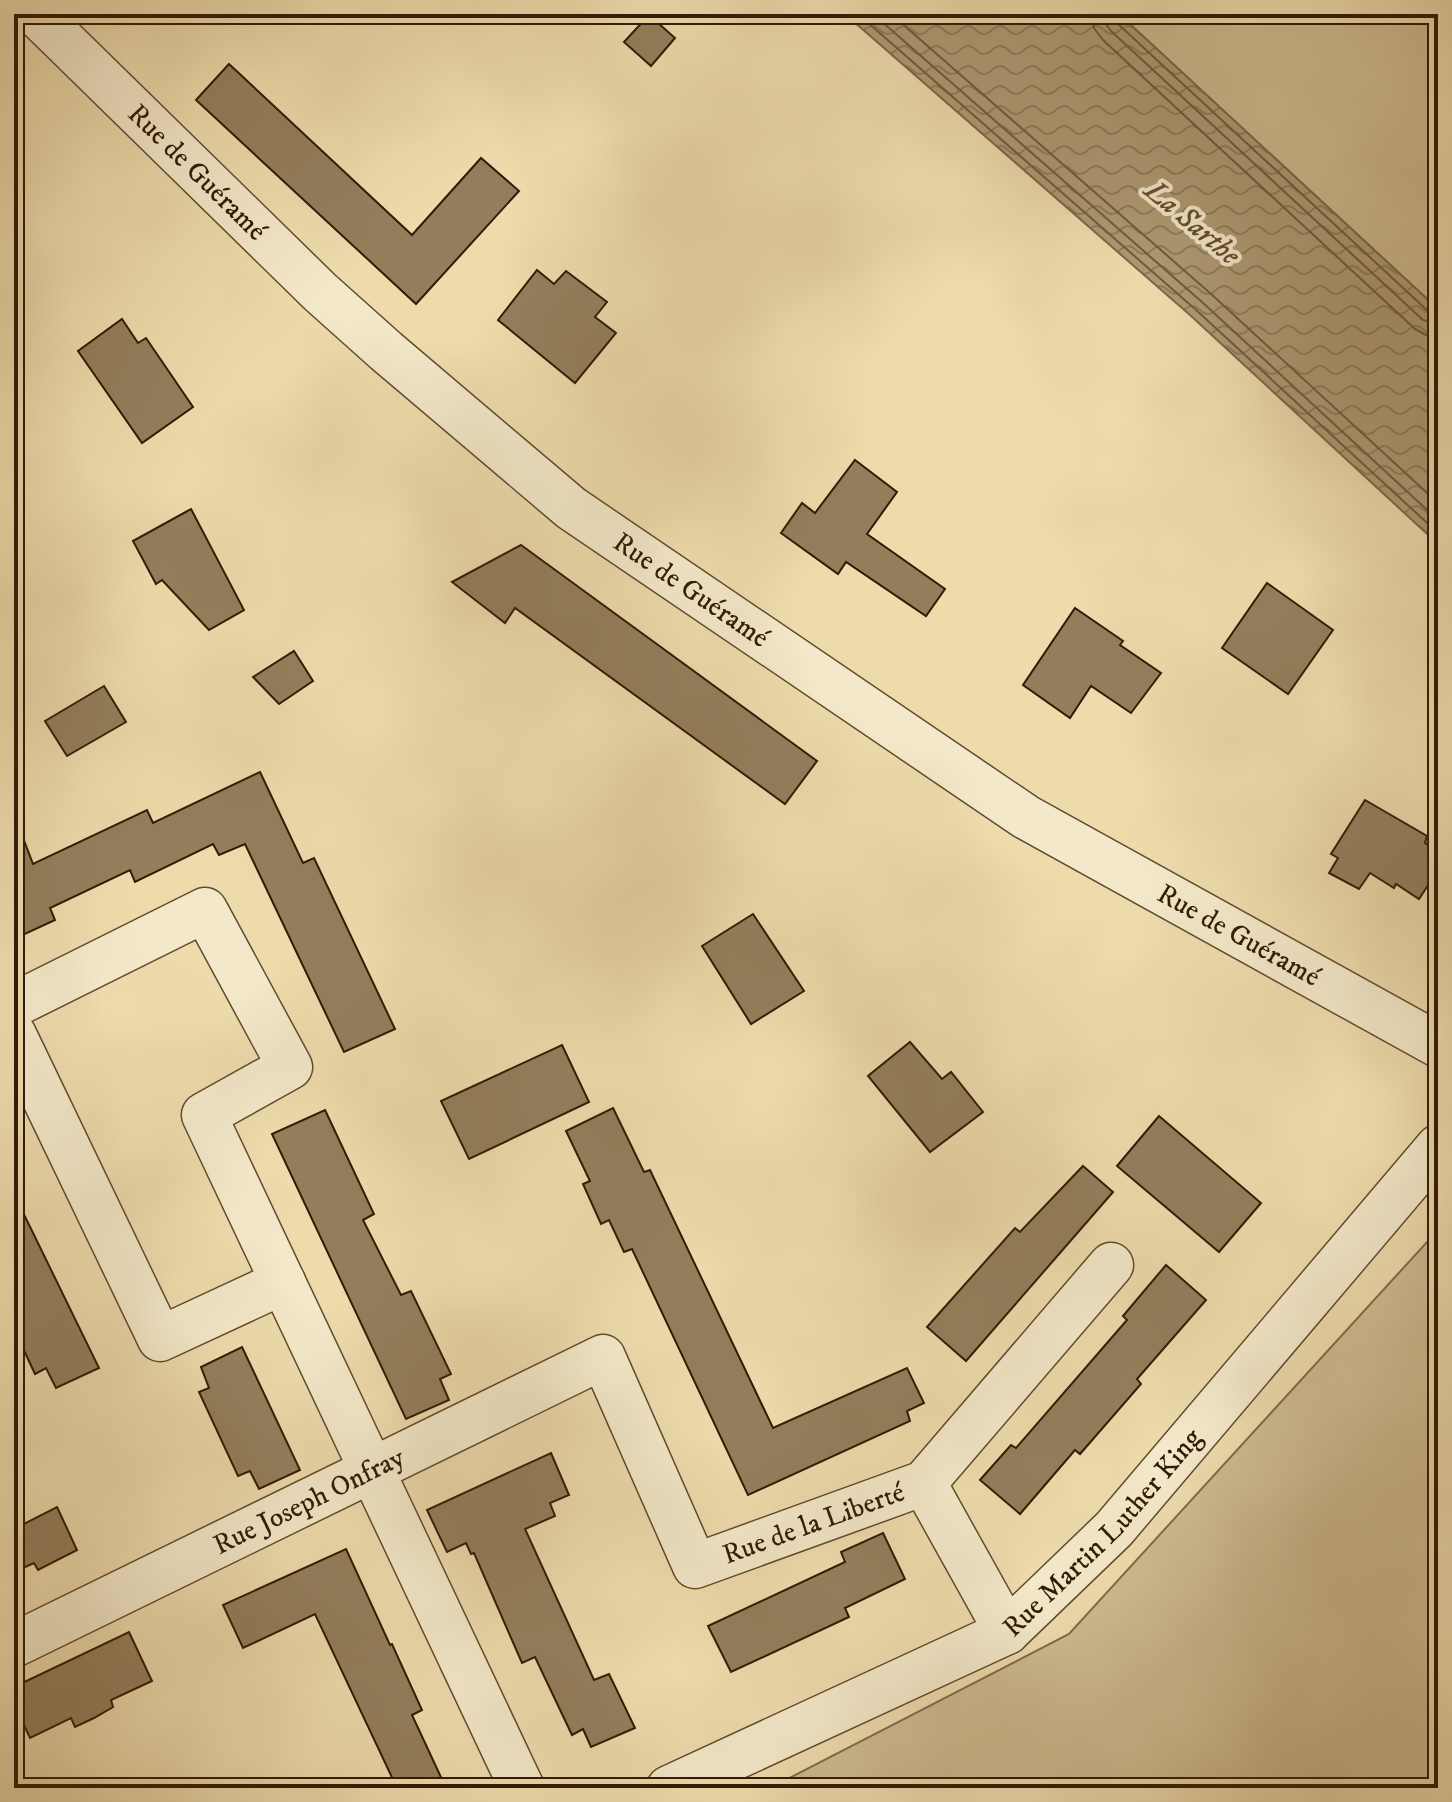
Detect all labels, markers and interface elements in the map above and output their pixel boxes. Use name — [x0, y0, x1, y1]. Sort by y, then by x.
street label: Rue de Guéramé — [121, 96, 275, 248]
water label: La Sarthe — [1135, 171, 1248, 274]
street label: Rue de Guéramé — [607, 524, 776, 655]
street label: Rue de Guéramé — [1151, 876, 1327, 994]
street label: Rue Martin Luther King — [995, 1421, 1210, 1644]
street label: Rue Joseph Onfray — [207, 1439, 411, 1562]
street label: Rue de la Liberté — [718, 1474, 910, 1572]

